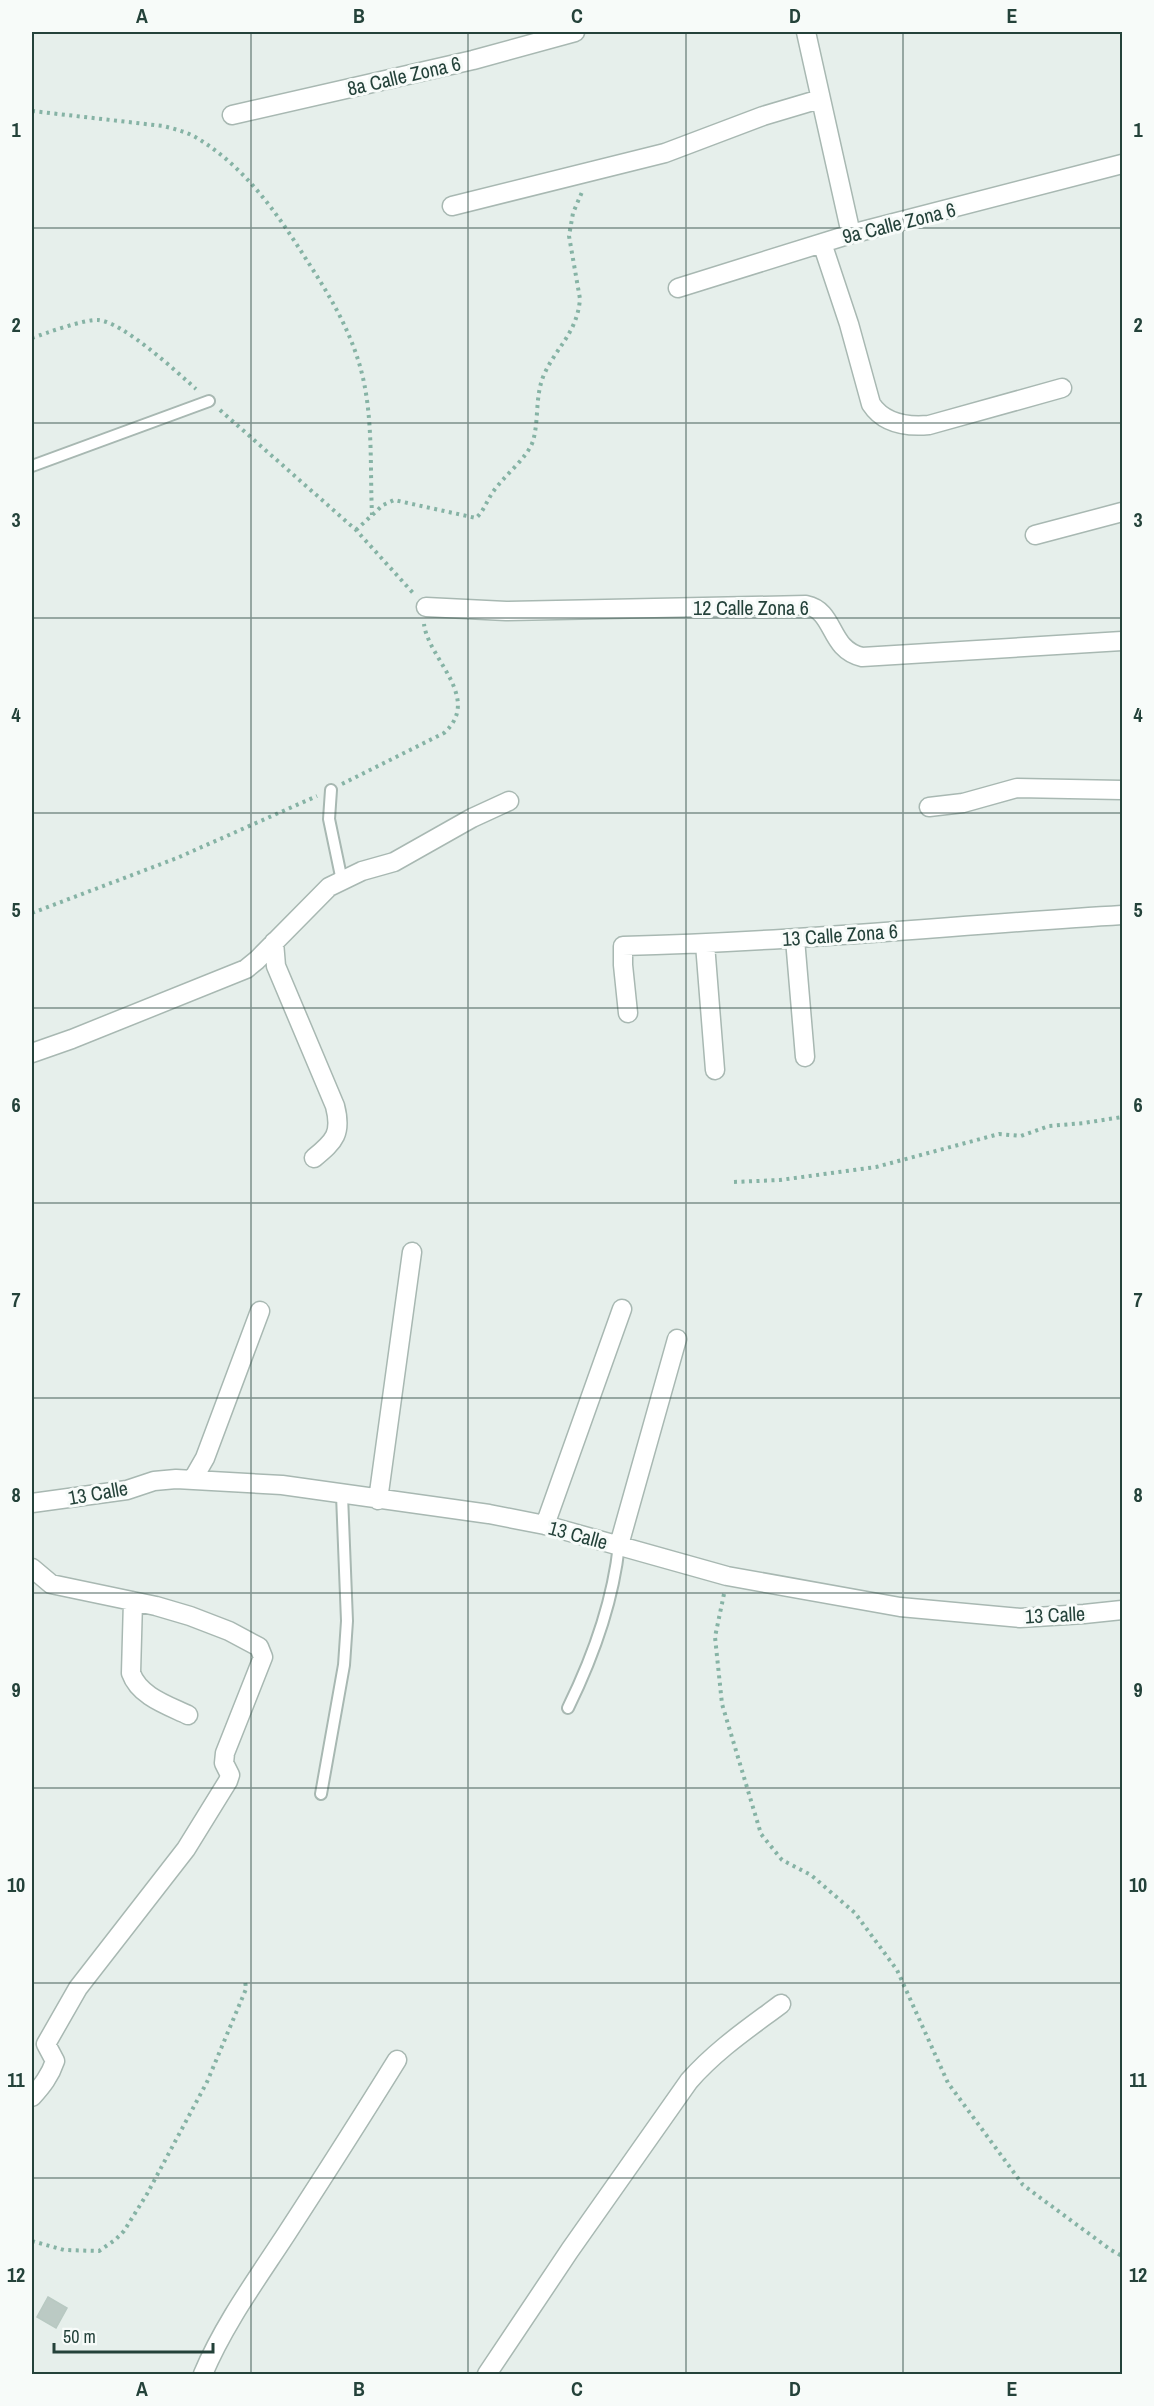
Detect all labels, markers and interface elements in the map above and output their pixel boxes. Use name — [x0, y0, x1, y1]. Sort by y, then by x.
text: A — [136, 2, 148, 29]
text: B — [353, 2, 365, 29]
text: C — [571, 2, 583, 29]
text: D — [789, 2, 801, 29]
text: E — [1007, 2, 1018, 29]
street label: 8a Calle Zona 6 — [344, 49, 463, 102]
text: 1 — [11, 116, 21, 143]
text: 1 — [1133, 116, 1143, 143]
street label: 9a Calle Zona 6 — [839, 195, 958, 250]
text: 2 — [11, 311, 21, 338]
text: 2 — [1133, 311, 1143, 338]
text: 3 — [11, 506, 21, 533]
text: 3 — [1133, 506, 1143, 533]
street label: 12 Calle Zona 6 — [693, 594, 809, 621]
text: 4 — [11, 701, 21, 728]
text: 4 — [1133, 701, 1143, 728]
text: 5 — [11, 896, 21, 923]
text: 5 — [1133, 896, 1143, 923]
street label: 13 Calle Zona 6 — [781, 917, 899, 952]
text: 6 — [11, 1091, 21, 1118]
text: 6 — [1133, 1091, 1143, 1118]
text: 7 — [11, 1286, 21, 1313]
text: 7 — [1133, 1286, 1143, 1313]
street label: 13 Calle — [66, 1474, 130, 1511]
text: 8 — [11, 1481, 21, 1508]
text: 8 — [1133, 1481, 1143, 1508]
street label: 13 Calle — [546, 1514, 611, 1555]
street label: 13 Calle — [1024, 1599, 1086, 1630]
text: 9 — [11, 1676, 21, 1703]
text: 9 — [1133, 1676, 1143, 1703]
text: 10 — [7, 1871, 25, 1898]
text: 10 — [1129, 1871, 1147, 1898]
text: 11 — [7, 2066, 26, 2093]
text: 11 — [1129, 2066, 1148, 2093]
text: 12 — [7, 2261, 25, 2288]
text: 12 — [1129, 2261, 1147, 2288]
scale bar — [54, 2316, 213, 2354]
text: 50 m — [63, 2324, 96, 2349]
text: A — [136, 2375, 148, 2402]
text: B — [353, 2375, 365, 2402]
text: C — [571, 2375, 583, 2402]
text: D — [789, 2375, 801, 2402]
text: E — [1007, 2375, 1018, 2402]

